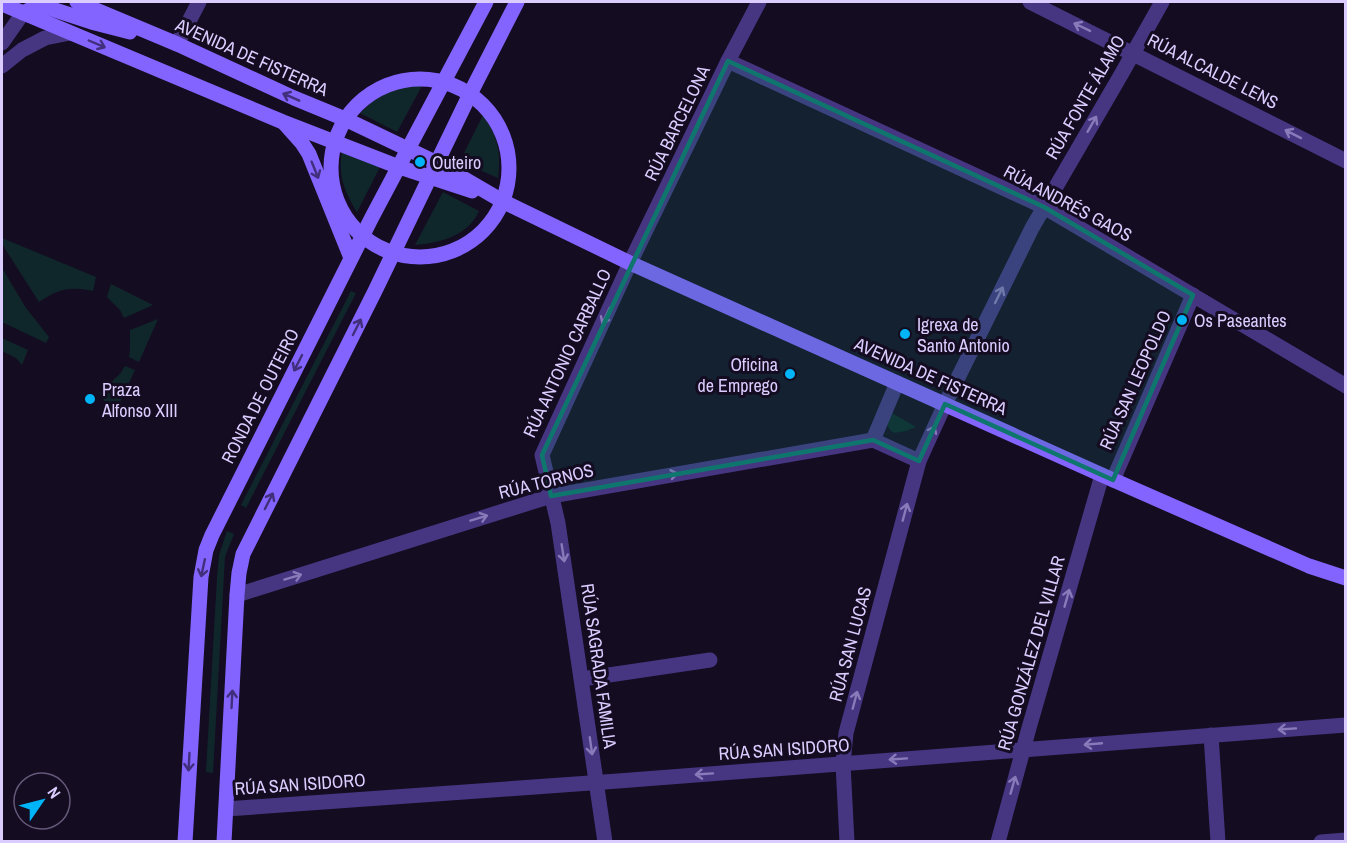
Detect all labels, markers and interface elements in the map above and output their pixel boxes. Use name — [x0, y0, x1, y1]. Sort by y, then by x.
street label: AVENIDA DE FISTERRA — [171, 12, 332, 102]
one-way arrow — [1074, 21, 1091, 33]
street label: RÚA ALCALDE LENS — [1143, 27, 1283, 115]
street label: RÚA FONTE ÁLAMO — [1039, 30, 1131, 164]
one-way arrow — [87, 39, 105, 50]
street label: RÚA BARCELONA — [638, 61, 716, 185]
one-way arrow — [283, 90, 301, 102]
one-way arrow — [1087, 116, 1099, 133]
one-way arrow — [1285, 128, 1303, 139]
place label: Outeiro — [432, 150, 481, 175]
marker: Outeiro — [413, 155, 427, 169]
street label: RÚA ANDRÉS GAOS — [999, 159, 1137, 247]
one-way arrow — [310, 160, 321, 179]
street label: RÚA ANTONIO CARBALLO — [517, 265, 617, 441]
one-way arrow — [994, 287, 1005, 305]
one-way arrow — [600, 306, 611, 324]
street label: RÚA SAN LEOPOLDO — [1093, 306, 1177, 454]
place label: Os Paseantes — [1194, 308, 1287, 333]
place label: Igrexa de Santo Antonio — [917, 312, 1010, 358]
marker: Os Paseantes — [1175, 313, 1189, 327]
one-way arrow — [351, 318, 363, 336]
street label: RONDA DE OUTEIRO — [215, 324, 305, 468]
marker: Igrexa de Santo Antonio — [898, 327, 912, 341]
street label: AVENIDA DE FISTERRA — [850, 331, 1011, 421]
place label: Oficina de Emprego — [698, 352, 778, 398]
one-way arrow — [292, 354, 304, 371]
marker: Oficina de Emprego — [783, 367, 797, 381]
place label: Praza Alfonso XIII — [101, 377, 178, 423]
marker: Praza Alfonso XIII — [83, 392, 97, 406]
one-way arrow — [926, 425, 937, 443]
street label: RÚA TORNOS — [496, 457, 596, 505]
one-way arrow — [658, 470, 678, 481]
one-way arrow — [264, 493, 276, 511]
one-way arrow — [900, 503, 911, 522]
one-way arrow — [469, 512, 488, 523]
one-way arrow — [558, 543, 569, 563]
street label: RÚA GONZÁLEZ DEL VILLAR — [991, 552, 1071, 753]
one-way arrow — [197, 557, 208, 577]
one-way arrow — [283, 571, 302, 582]
street label: RÚA SAGRADA FAMILIA — [575, 582, 623, 750]
street label: RÚA SAN LUCAS — [823, 584, 877, 704]
one-way arrow — [1061, 588, 1073, 607]
one-way arrow — [226, 690, 237, 710]
one-way arrow — [850, 691, 861, 710]
one-way arrow — [1278, 724, 1298, 735]
street label: RÚA SAN ISIDORO — [718, 732, 850, 766]
one-way arrow — [586, 736, 597, 756]
one-way arrow — [1083, 739, 1103, 750]
one-way arrow — [184, 752, 195, 772]
one-way arrow — [889, 754, 909, 765]
street label: RÚA SAN ISIDORO — [234, 767, 366, 801]
one-way arrow — [694, 769, 714, 780]
north arrow — [12, 771, 72, 831]
one-way arrow — [1008, 776, 1020, 795]
text: N — [43, 782, 66, 803]

